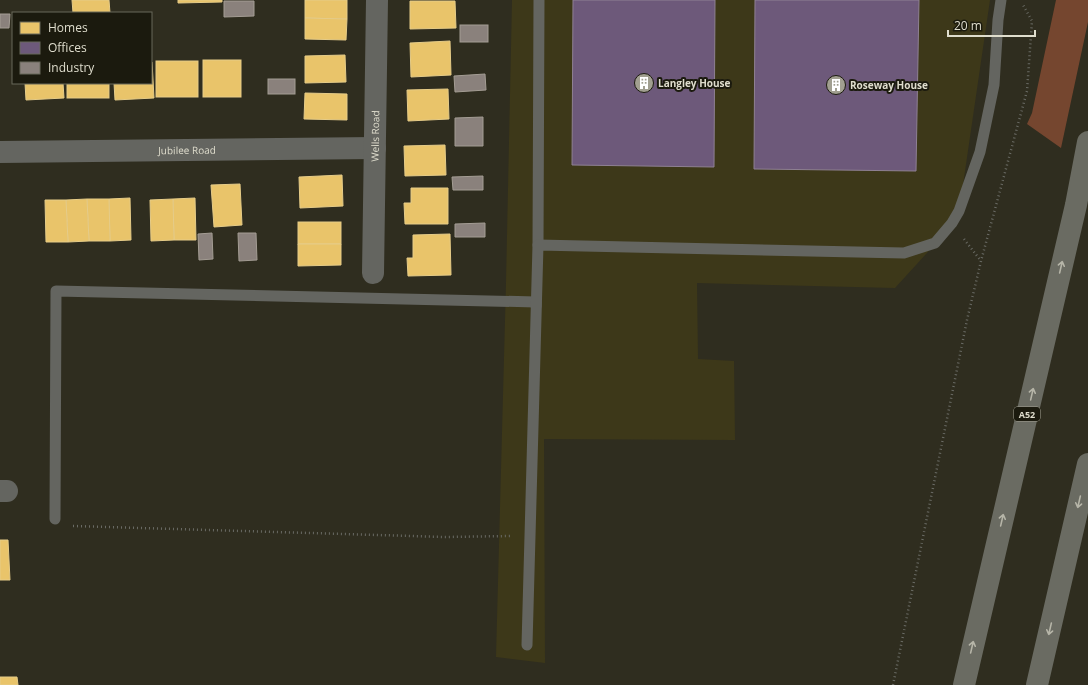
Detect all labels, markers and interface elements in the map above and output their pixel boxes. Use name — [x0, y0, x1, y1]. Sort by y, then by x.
legend — [12, 12, 152, 84]
scale bar — [948, 12, 1035, 38]
text: 20 m — [954, 17, 982, 34]
text: Homes — [48, 19, 88, 36]
text: Offices — [48, 39, 87, 56]
text: Industry — [48, 59, 95, 76]
building icon: Langley House — [633, 72, 655, 94]
building icon: Roseway House — [825, 74, 847, 96]
place label: Langley House — [658, 76, 731, 90]
place label: Roseway House — [850, 78, 928, 92]
street label: Wells Road — [368, 110, 382, 162]
street label: Jubilee Road — [157, 143, 216, 157]
one-way arrow — [1058, 261, 1066, 274]
one-way arrow — [1028, 388, 1036, 401]
road number: A52 — [1014, 407, 1040, 421]
one-way arrow — [1075, 495, 1083, 508]
one-way arrow — [999, 514, 1006, 527]
one-way arrow — [1046, 622, 1054, 635]
one-way arrow — [969, 641, 977, 654]

